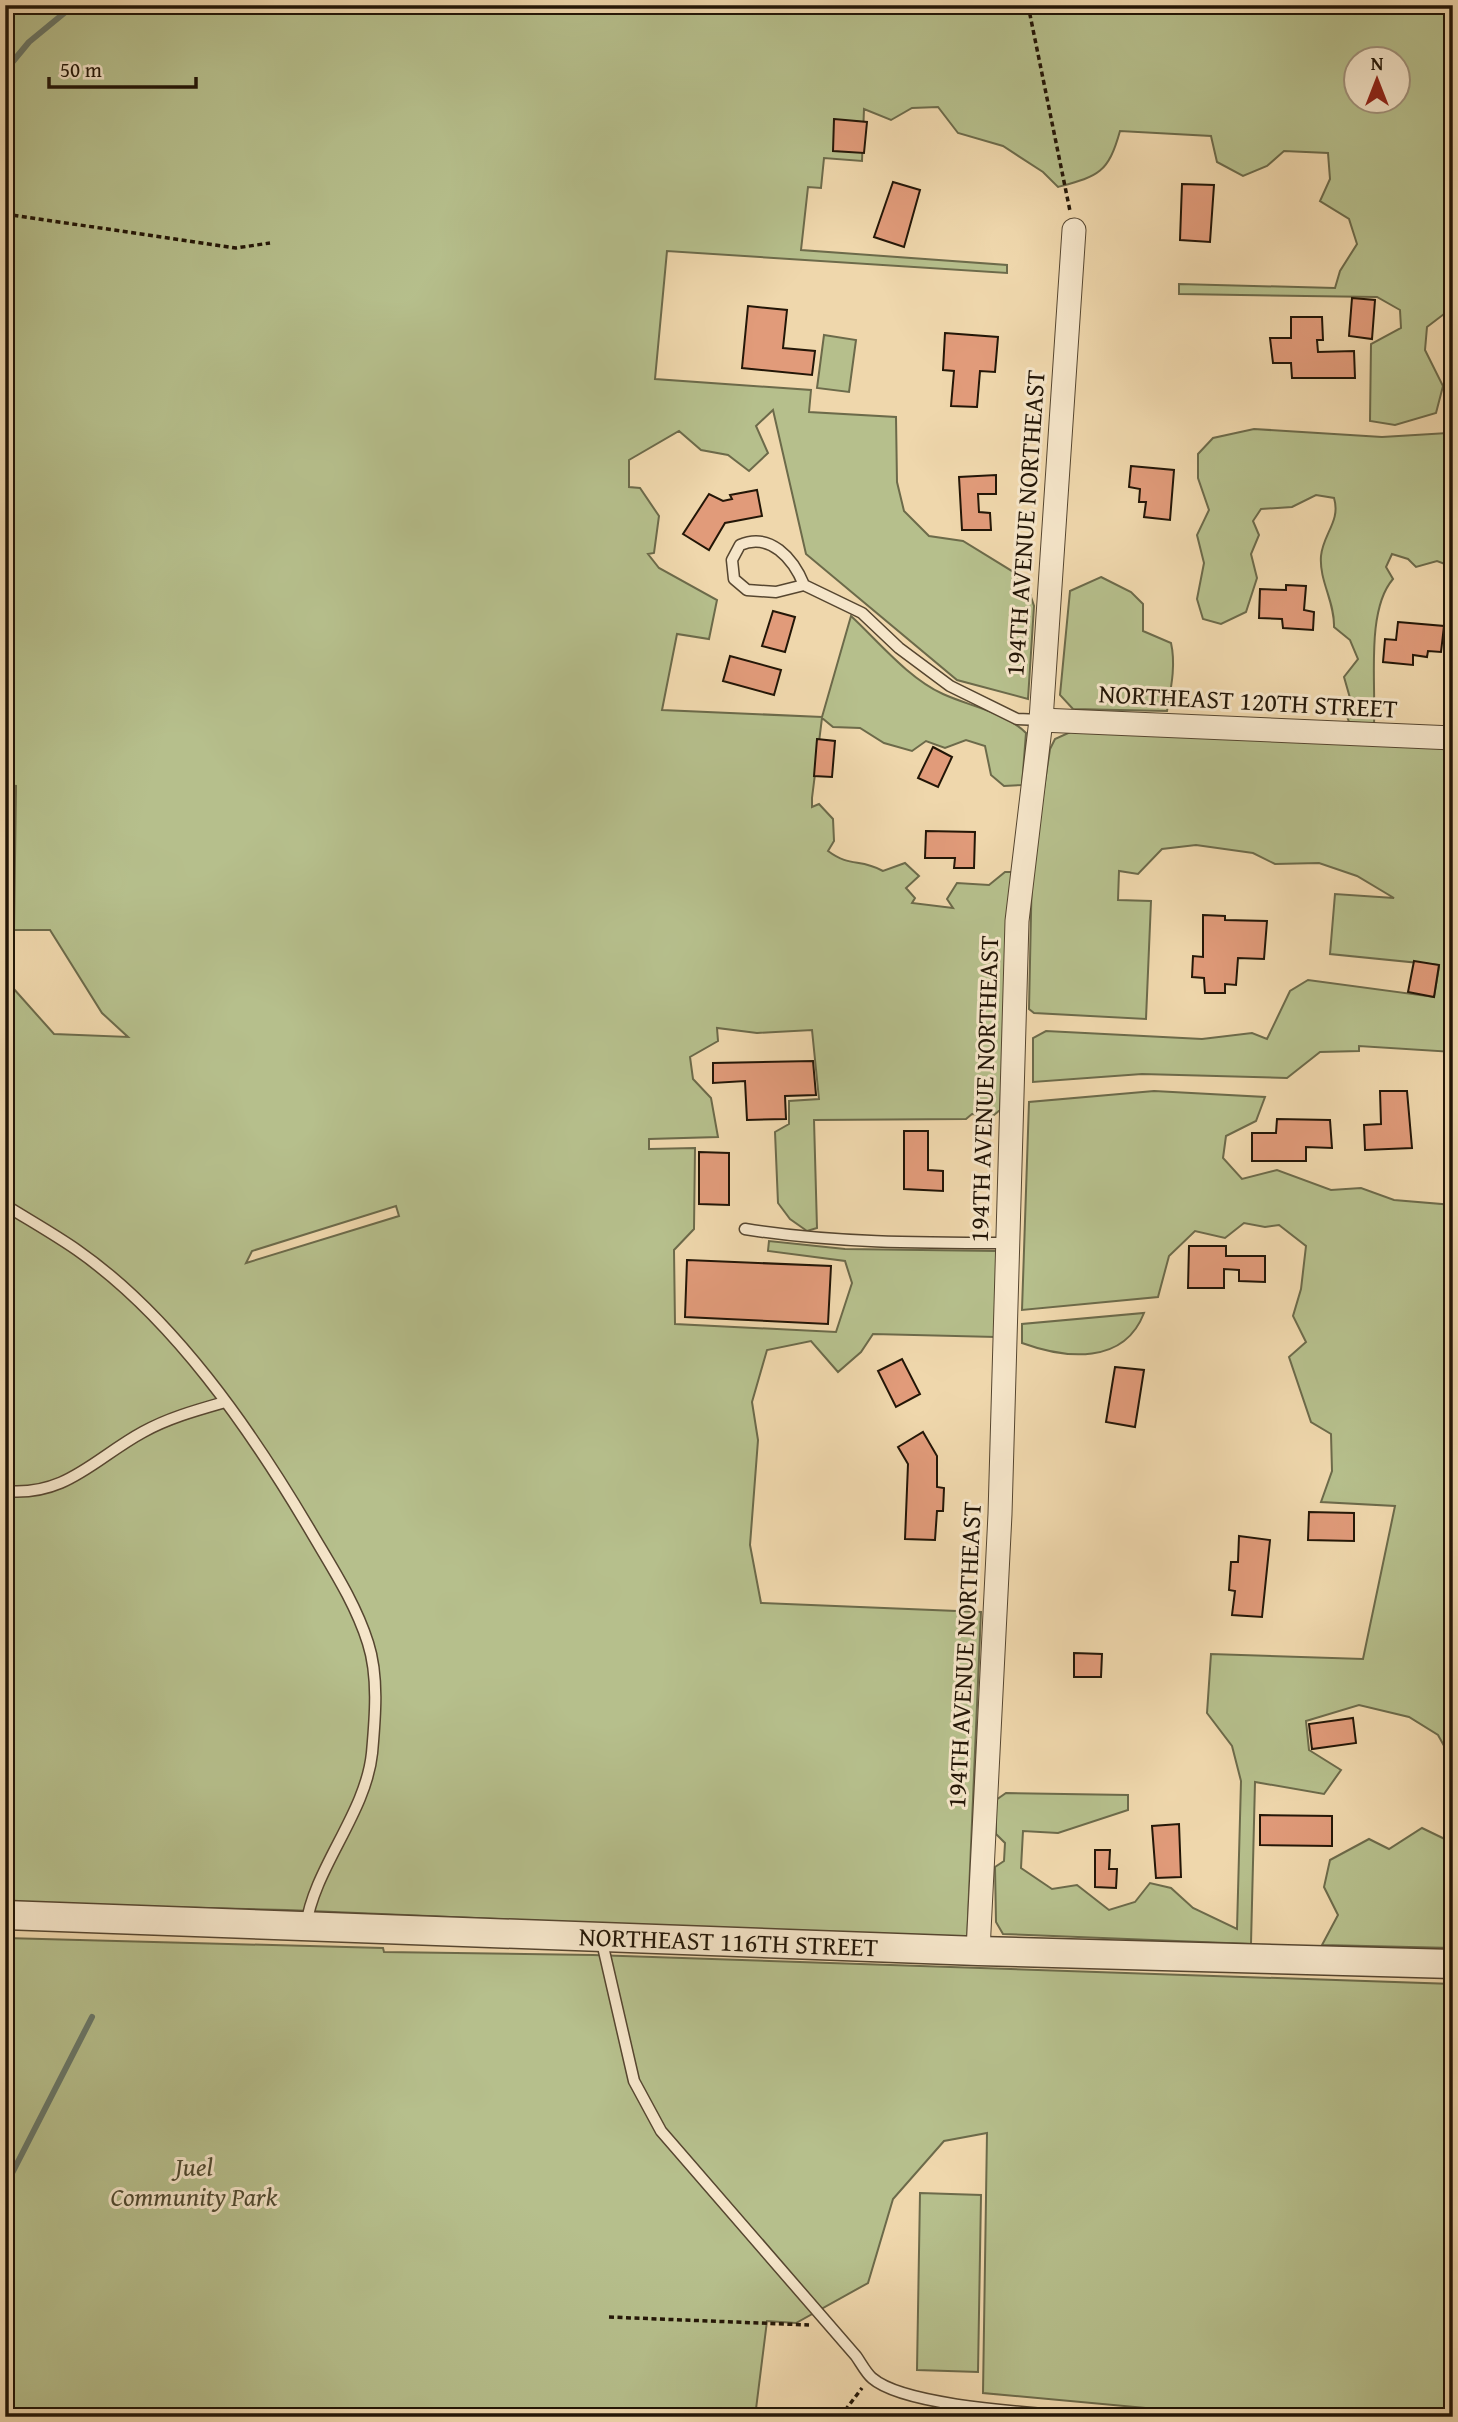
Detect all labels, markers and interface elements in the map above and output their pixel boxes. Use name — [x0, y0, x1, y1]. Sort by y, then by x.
scale bar — [49, 46, 196, 90]
north arrow — [1342, 46, 1412, 116]
text: N — [1371, 49, 1384, 77]
text: 50 m — [60, 54, 102, 85]
street label: 194TH AVENUE NORTHEAST — [994, 368, 1055, 678]
street label: NORTHEAST 120TH STREET — [1098, 673, 1399, 728]
street label: 194TH AVENUE NORTHEAST — [959, 934, 1008, 1243]
street label: 194TH AVENUE NORTHEAST — [936, 1500, 991, 1809]
street label: NORTHEAST 116TH STREET — [578, 1916, 879, 1966]
park label: Juel Community Park — [111, 2147, 278, 2216]

